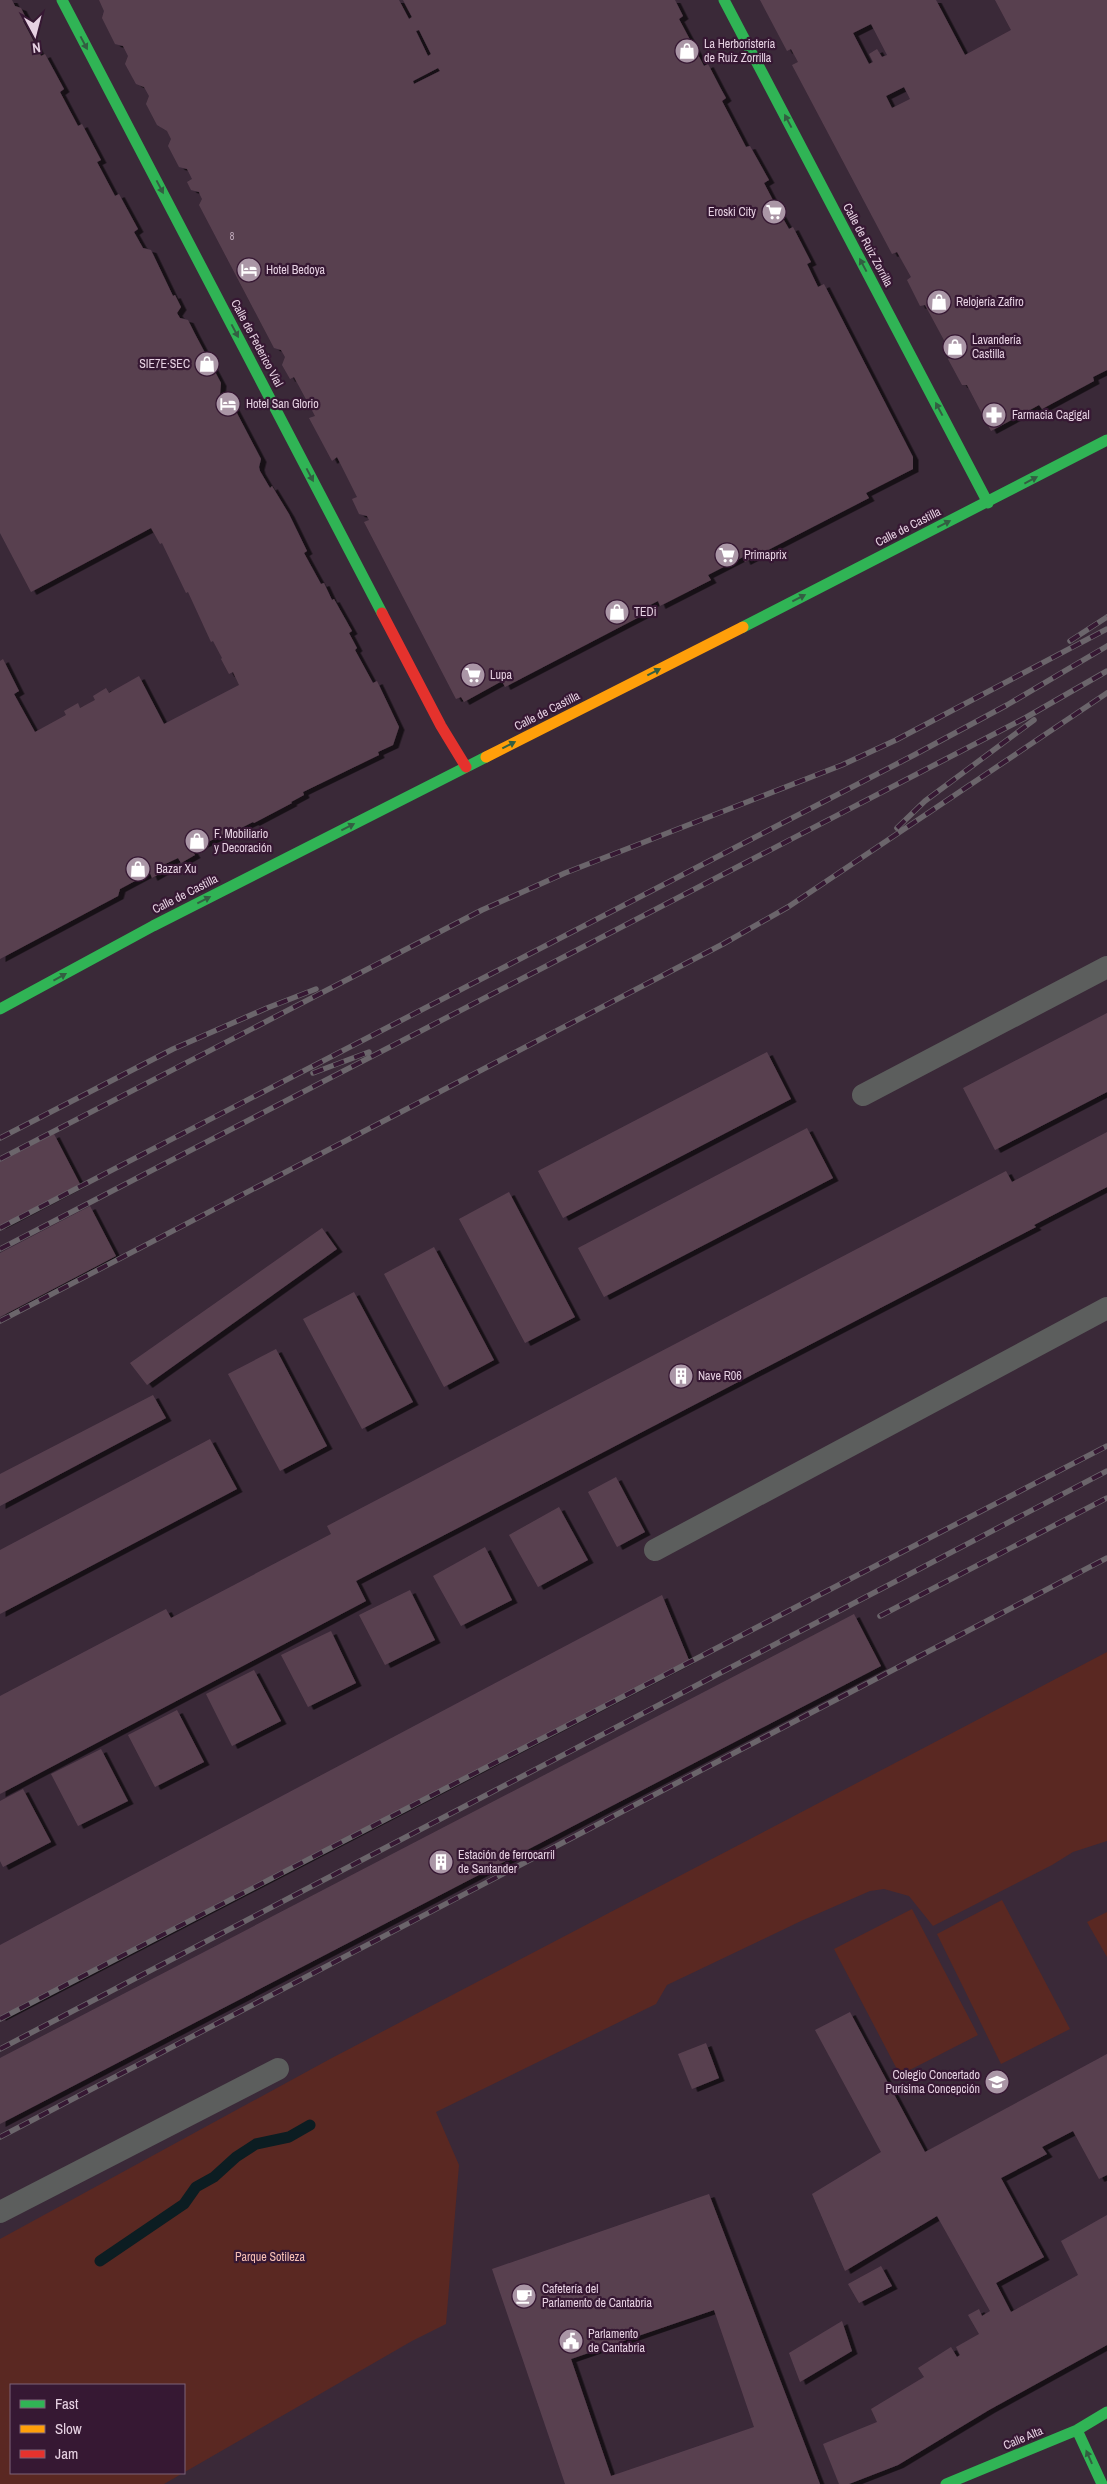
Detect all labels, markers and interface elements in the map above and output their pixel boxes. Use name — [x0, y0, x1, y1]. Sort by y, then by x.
north arrow — [10, 10, 60, 60]
one-way arrow — [80, 36, 89, 50]
place label: La Herboristería de Ruiz Zorrilla — [704, 36, 776, 66]
text: N — [31, 38, 42, 57]
shop icon: La Herboristería de Ruiz Zorrilla — [674, 38, 700, 64]
one-way arrow — [784, 114, 792, 128]
one-way arrow — [156, 180, 164, 194]
supermarket icon: Eroski City — [761, 199, 787, 225]
street label: Calle de Ruiz Zorrilla — [839, 200, 897, 290]
place label: Eroski City — [708, 204, 756, 220]
house number: 8 — [230, 230, 235, 243]
hotel icon: Hotel Bedoya — [236, 257, 262, 283]
one-way arrow — [859, 258, 867, 272]
place label: Hotel Bedoya — [266, 262, 326, 278]
shop icon: Relojería Zafiro — [926, 289, 952, 315]
place label: Relojería Zafiro — [956, 294, 1024, 310]
street label: Calle de Federico Vial — [227, 297, 287, 389]
one-way arrow — [231, 324, 239, 338]
place label: Lavandería Castilla — [972, 332, 1022, 362]
shop icon: Lavandería Castilla — [942, 334, 968, 360]
shop icon: SIE7E·SEC — [194, 351, 220, 377]
place label: SIE7E·SEC — [139, 356, 190, 372]
hotel icon: Hotel San Glorio — [215, 391, 241, 417]
place label: Hotel San Glorio — [246, 396, 319, 412]
one-way arrow — [935, 402, 943, 416]
pharmacy icon: Farmacia Cagigal — [981, 402, 1007, 428]
place label: Farmacia Cagigal — [1012, 407, 1090, 423]
one-way arrow — [306, 468, 314, 482]
one-way arrow — [1023, 476, 1038, 484]
street label: Calle de Castilla — [872, 503, 944, 550]
one-way arrow — [937, 520, 951, 528]
supermarket icon: Primaprix — [714, 542, 740, 568]
place label: Primaprix — [744, 547, 787, 563]
one-way arrow — [792, 594, 806, 602]
shop icon: TEDi — [604, 599, 630, 625]
place label: TEDi — [634, 604, 656, 620]
supermarket icon: Lupa — [460, 662, 486, 688]
place label: Lupa — [490, 667, 512, 683]
one-way arrow — [647, 668, 662, 676]
street label: Calle de Castilla — [511, 687, 583, 734]
one-way arrow — [502, 741, 517, 749]
one-way arrow — [341, 823, 356, 831]
place label: F. Mobiliario y Decoración — [214, 826, 272, 856]
shop icon: F. Mobiliario y Decoración — [184, 828, 210, 854]
shop icon: Bazar Xu — [125, 856, 151, 882]
place label: Bazar Xu — [156, 861, 196, 877]
street label: Calle de Castilla — [149, 870, 221, 917]
one-way arrow — [196, 896, 211, 904]
one-way arrow — [53, 973, 67, 981]
building icon: Nave R06 — [668, 1363, 694, 1389]
place label: Nave R06 — [698, 1368, 742, 1384]
place label: Estación de ferrocarril de Santander — [458, 1847, 555, 1877]
building icon: Estación de ferrocarril de Santander — [428, 1849, 454, 1875]
place label: Colegio Concertado Purísima Concepción — [885, 2067, 980, 2097]
school or university icon: Colegio Concertado Purísima Concepción — [984, 2069, 1010, 2095]
park label: Parque Sotileza — [235, 2249, 306, 2265]
place label: Cafetería del Parlamento de Cantabria — [542, 2281, 652, 2311]
cafe icon: Cafetería del Parlamento de Cantabria — [511, 2283, 537, 2309]
place label: Parlamento de Cantabria — [588, 2326, 645, 2356]
public building icon: Parlamento de Cantabria — [558, 2328, 584, 2354]
legend — [10, 2384, 185, 2474]
text: Fast — [55, 2393, 79, 2414]
text: Slow — [55, 2418, 82, 2439]
street label: Calle Alta — [1001, 2422, 1046, 2453]
text: Jam — [55, 2443, 78, 2464]
one-way arrow — [1085, 2450, 1093, 2464]

